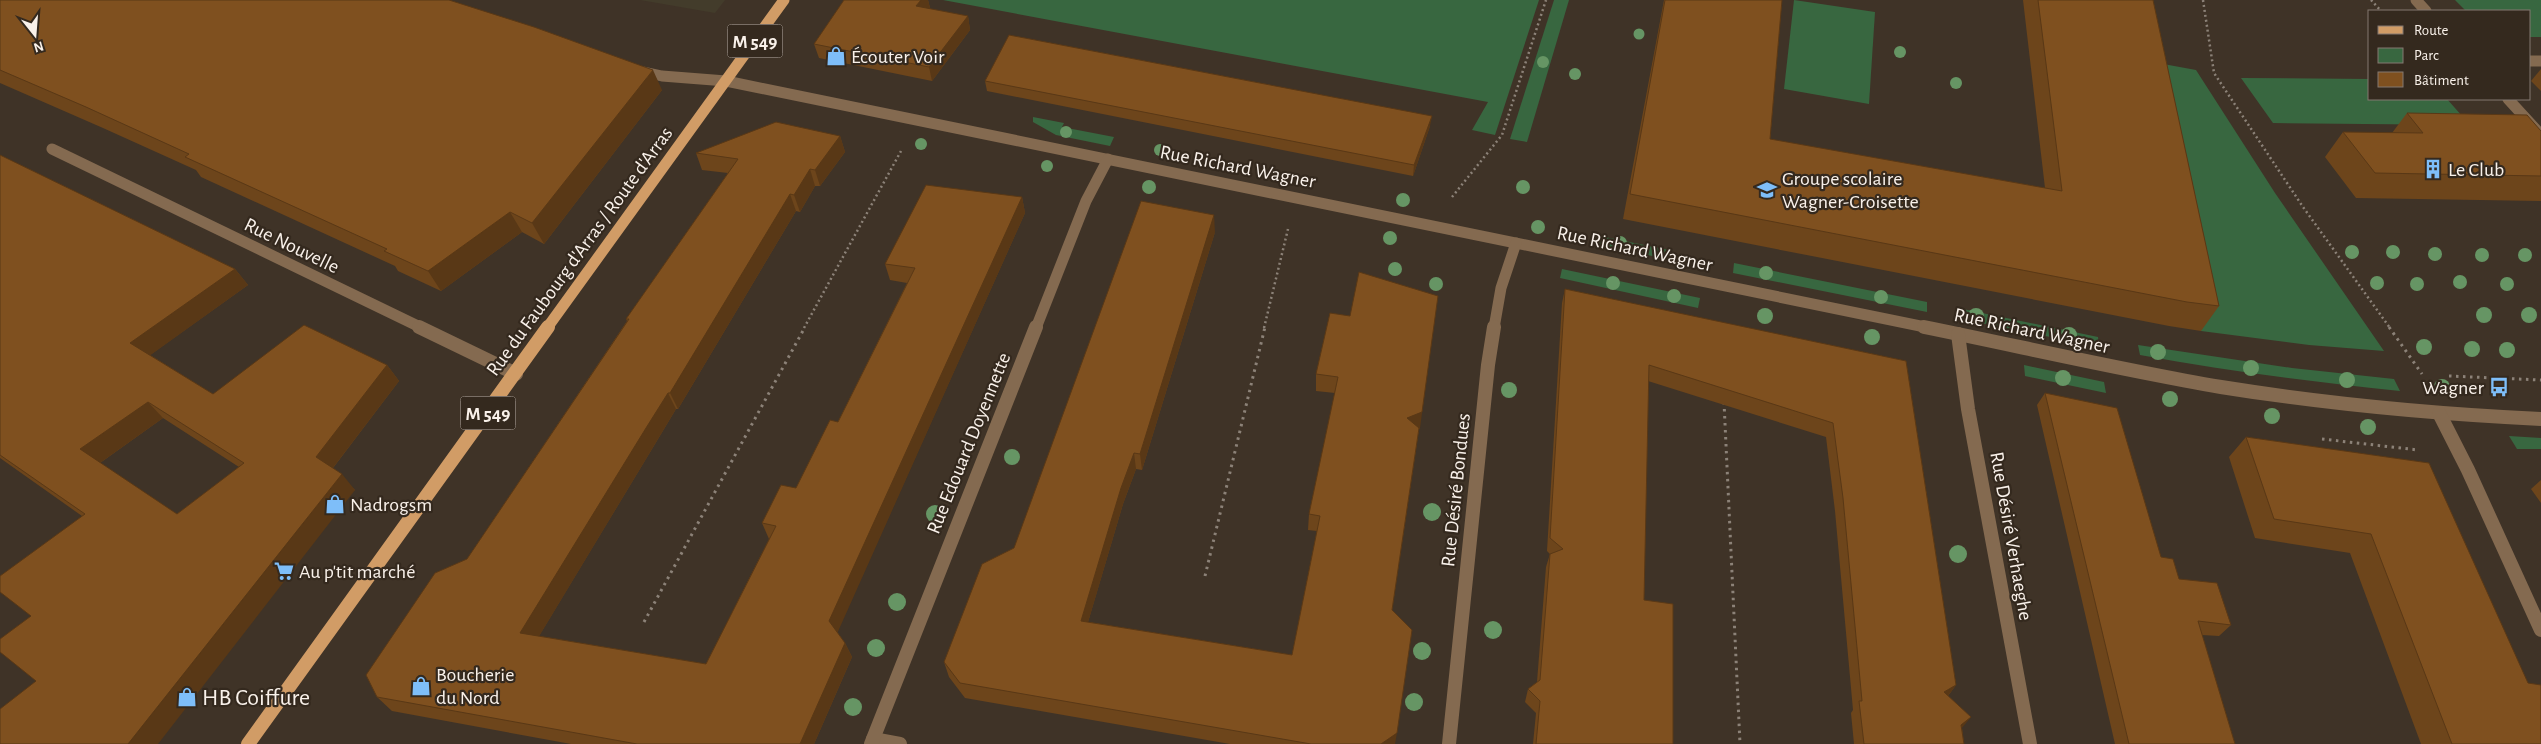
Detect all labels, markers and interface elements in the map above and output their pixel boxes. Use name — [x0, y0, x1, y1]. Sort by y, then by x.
north arrow — [10, 10, 60, 60]
legend — [2368, 10, 2531, 100]
text: Route — [2414, 23, 2448, 38]
road number: M 549 — [728, 24, 782, 58]
text: N — [32, 38, 45, 55]
shop icon: Écouter Voir — [825, 45, 847, 67]
place label: Écouter Voir — [851, 46, 945, 67]
text: Parc — [2414, 48, 2439, 63]
text: Bâtiment — [2414, 73, 2469, 88]
street label: Rue du Faubourg d'Arras / Route d'Arras — [483, 123, 677, 380]
street label: Rue Richard Wagner — [1158, 142, 1318, 192]
building icon: Le Club — [2422, 158, 2444, 180]
place label: Le Club — [2448, 160, 2504, 180]
place label: Groupe scolaire Wagner-Croisette — [1782, 169, 1919, 212]
school or university icon: Groupe scolaire Wagner-Croisette — [1756, 179, 1778, 201]
street label: Rue Nouvelle — [241, 214, 342, 277]
street label: Rue Richard Wagner — [1555, 223, 1715, 275]
street label: Rue Richard Wagner — [1952, 305, 2112, 357]
street label: Rue Edouard Doyennette — [923, 350, 1014, 537]
bus stop icon: Wagner — [2488, 376, 2510, 398]
place label: Wagner — [2422, 378, 2485, 398]
road number: M 549 — [460, 396, 516, 429]
street label: Rue Désiré Bondues — [1438, 412, 1474, 568]
street label: Rue Désiré Verhaeghe — [1986, 450, 2036, 622]
shop icon: Nadrogsm — [324, 493, 346, 515]
place label: Nadrogsm — [350, 495, 432, 515]
supermarket icon: Au p'tit marché — [273, 560, 295, 582]
place label: Au p'tit marché — [299, 562, 415, 582]
place label: Boucherie du Nord — [436, 665, 514, 708]
shop icon: Boucherie du Nord — [410, 675, 432, 697]
shop icon: HB Coiffure — [176, 686, 198, 708]
place label: HB Coiffure — [202, 686, 310, 710]

